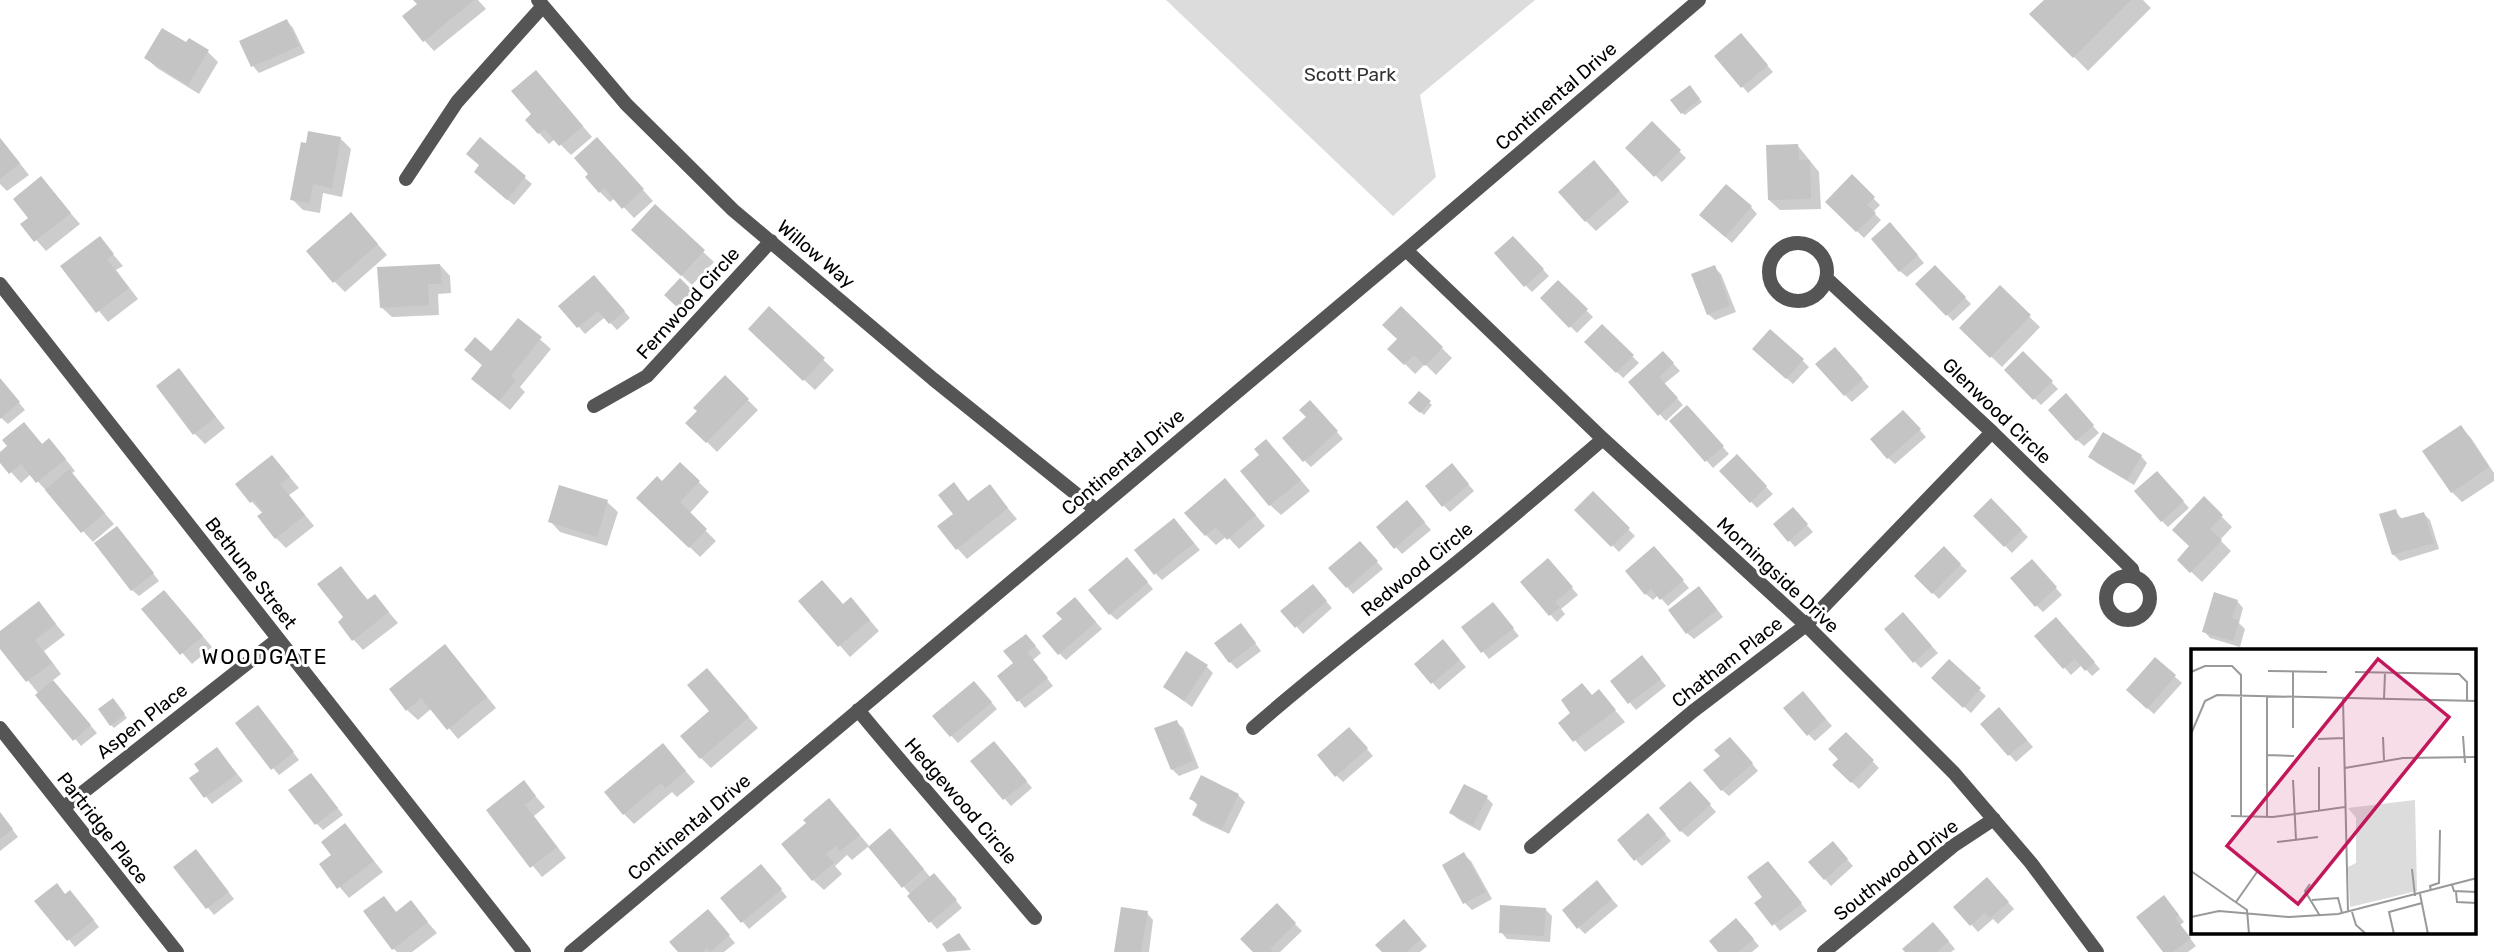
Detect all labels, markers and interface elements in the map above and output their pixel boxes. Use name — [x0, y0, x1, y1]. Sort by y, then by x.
street label: Continental Drive — [1491, 37, 1621, 155]
park label: Scott Park — [1304, 63, 1396, 86]
street label: Willow Way — [772, 215, 860, 293]
street label: Fernwood Circle — [632, 242, 744, 364]
street label: Glenwood Circle — [1938, 353, 2056, 469]
street label: Continental Drive — [1057, 404, 1189, 520]
street label: Morningside Drive — [1712, 512, 1844, 638]
street label: Bethune Street — [200, 513, 302, 634]
street label: Redwood Circle — [1357, 517, 1477, 621]
street label: Chatham Place — [1667, 612, 1787, 712]
district label: WOODGATE — [202, 644, 328, 669]
inset map — [2191, 649, 2476, 934]
street label: Aspen Place — [92, 678, 192, 764]
street label: Hedgewood Circle — [900, 733, 1022, 869]
street label: Partridge Place — [52, 768, 154, 888]
street label: Continental Drive — [623, 769, 755, 885]
street label: Southwood Drive — [1829, 814, 1963, 926]

